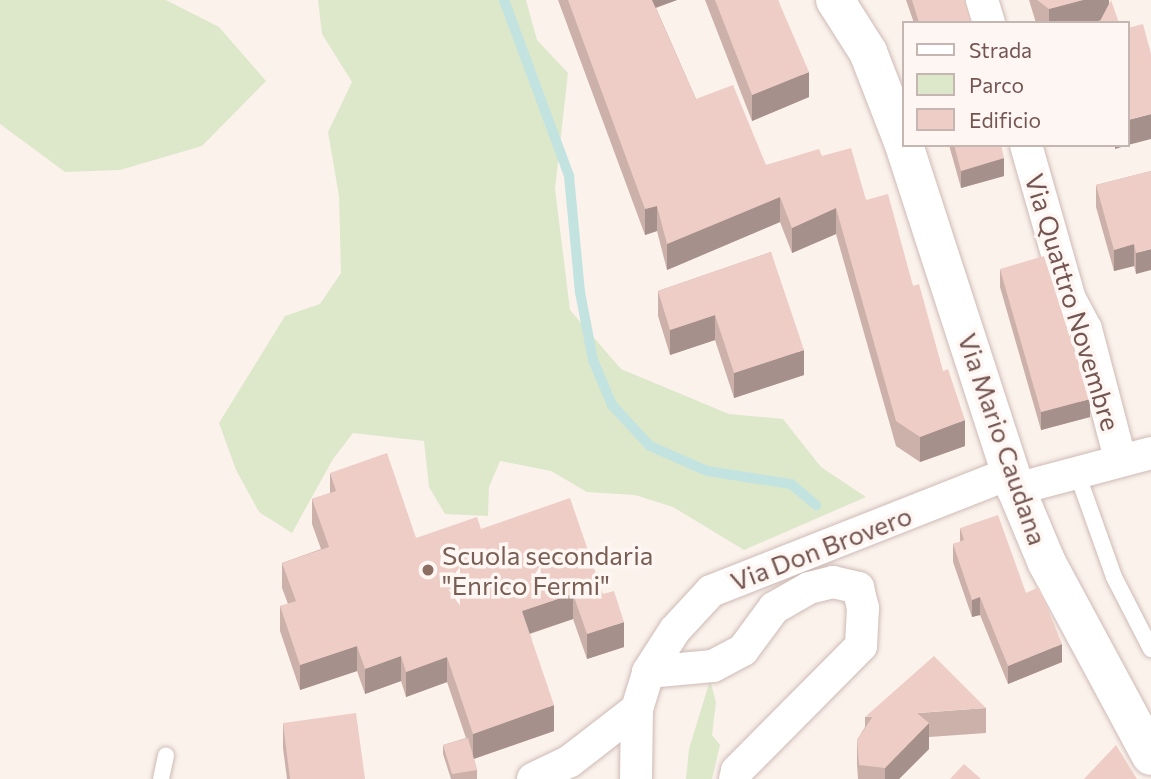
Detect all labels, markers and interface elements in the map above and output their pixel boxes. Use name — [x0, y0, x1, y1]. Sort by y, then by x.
legend — [902, 21, 1130, 147]
text: Strada — [969, 37, 1032, 62]
text: Parco — [969, 72, 1024, 97]
text: Edificio — [969, 107, 1041, 132]
street label: Via Quattro Novembre — [1019, 170, 1127, 434]
street label: Via Mario Caudana — [952, 329, 1054, 549]
street label: Via Don Brovero — [726, 499, 916, 597]
place label: Scuola secondaria "Enrico Fermi" — [442, 539, 653, 600]
marker: Scuola secondaria "Enrico Fermi" — [420, 562, 436, 578]

